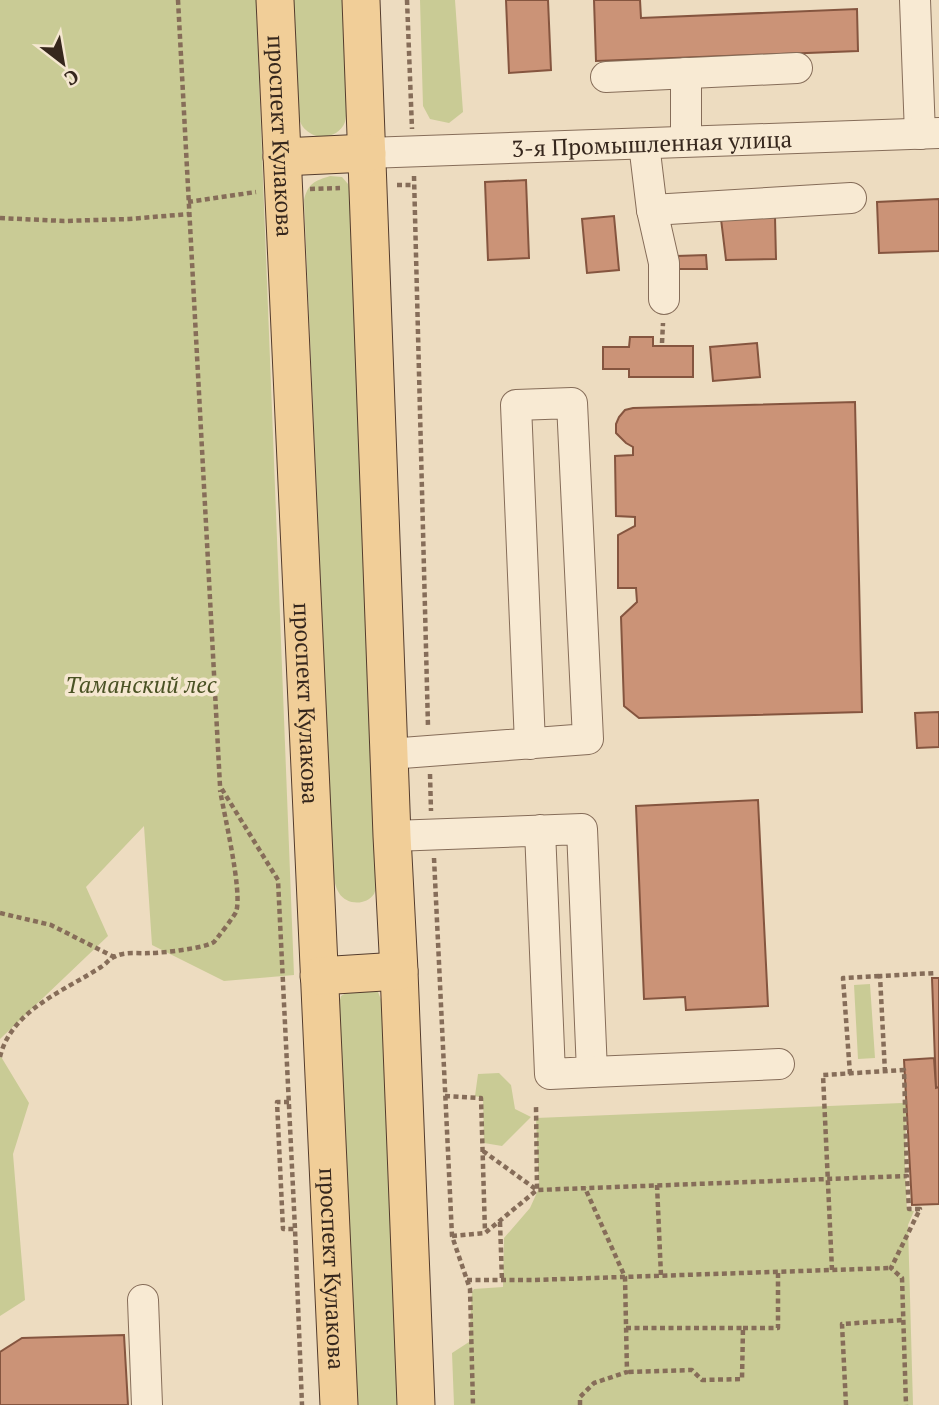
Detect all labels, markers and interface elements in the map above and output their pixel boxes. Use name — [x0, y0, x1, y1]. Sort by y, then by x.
north arrow — [28, 28, 98, 98]
street label: проспект Кулакова — [261, 34, 301, 238]
text: С — [60, 64, 84, 92]
street label: 3-я Промышленная улица — [511, 123, 793, 163]
street label: проспект Кулакова — [287, 602, 327, 805]
park label: Таманский лес — [66, 669, 217, 700]
street label: проспект Кулакова — [313, 1167, 353, 1371]

